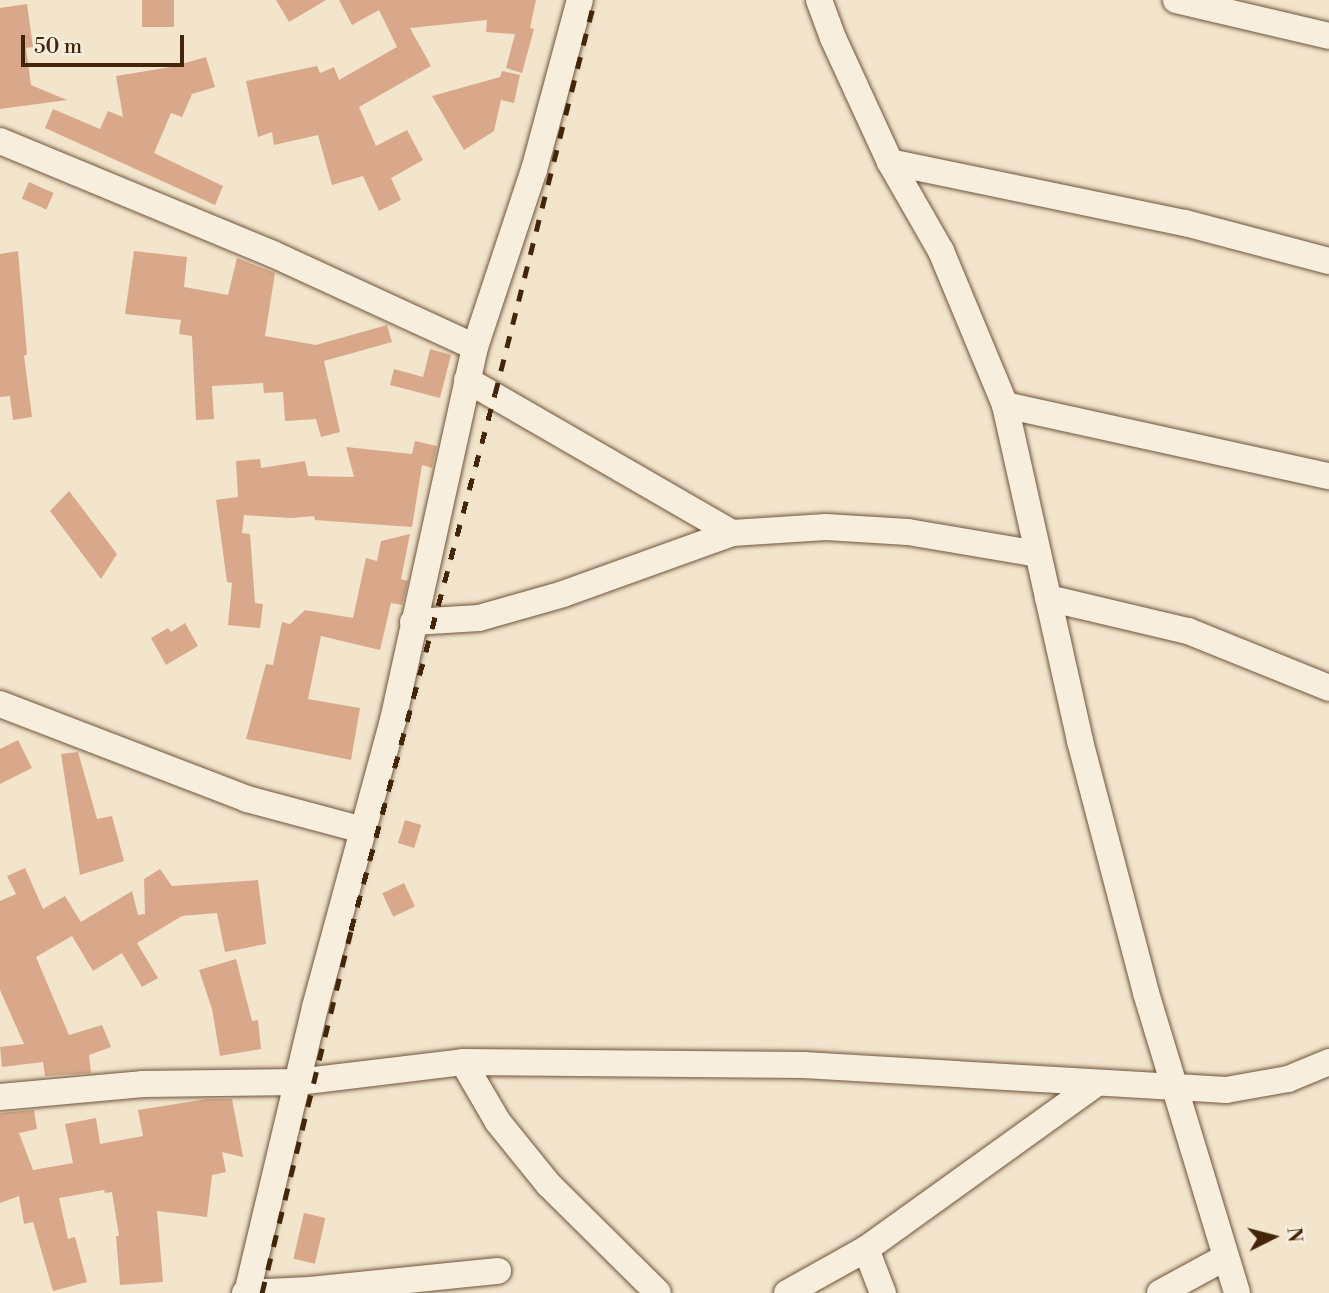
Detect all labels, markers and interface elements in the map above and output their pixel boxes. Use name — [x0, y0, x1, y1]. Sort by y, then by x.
scale bar — [24, 21, 187, 65]
text: 50 m — [34, 34, 82, 60]
north arrow — [1238, 1202, 1308, 1272]
text: N — [1281, 1226, 1307, 1244]

